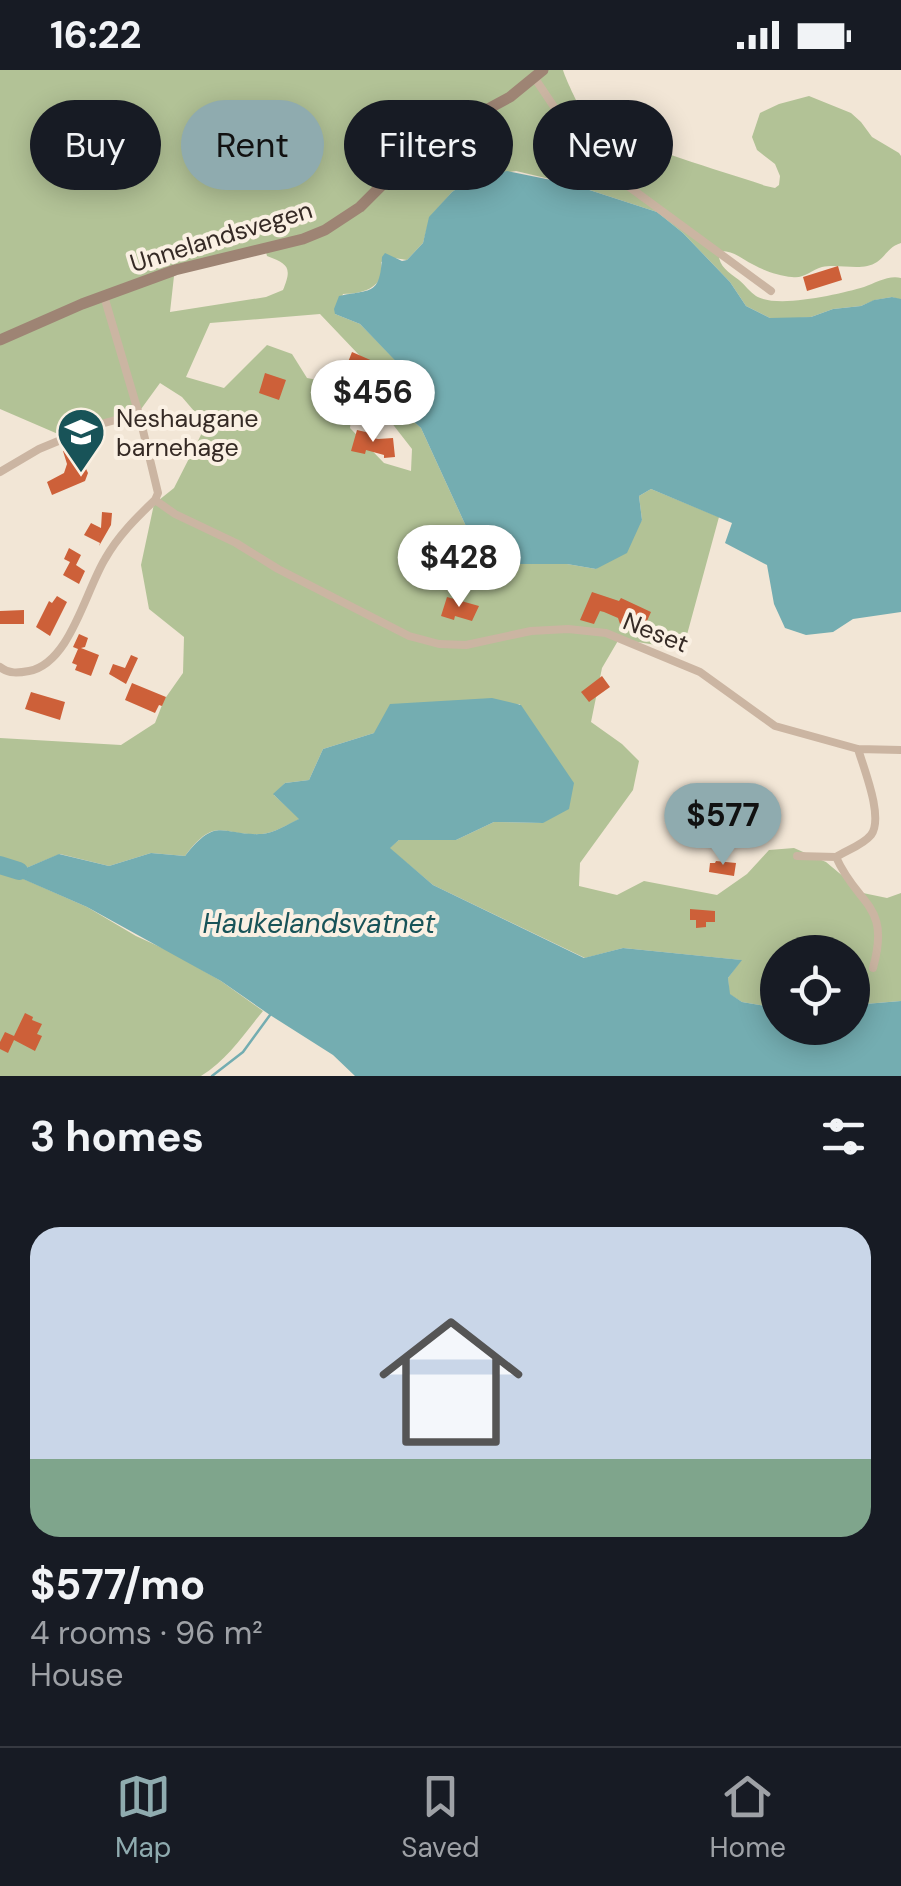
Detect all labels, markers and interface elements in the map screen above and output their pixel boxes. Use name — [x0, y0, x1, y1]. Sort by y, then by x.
text: 16:22 — [50, 10, 141, 60]
chip: Buy — [30, 100, 161, 190]
chip: Rent — [181, 100, 324, 190]
chip: Filters — [344, 100, 513, 190]
chip: New — [533, 100, 673, 190]
street label: Unnelandsvegen — [126, 193, 316, 280]
pin: $456 — [314, 360, 432, 445]
text: $456 — [333, 371, 413, 413]
place label: Neshaugane barnehage — [116, 402, 258, 464]
school or university icon: Neshaugane barnehage — [55, 406, 107, 474]
pin: $428 — [400, 525, 518, 610]
text: $428 — [420, 536, 498, 578]
street label: Neset — [618, 605, 693, 660]
pin: $577 — [664, 783, 782, 868]
text: $577 — [686, 794, 760, 836]
water label: Haukelandsvatnet — [203, 905, 436, 942]
map controls — [760, 935, 870, 1045]
button: locate — [760, 935, 870, 1045]
text: 3 homes — [30, 1109, 204, 1164]
icon: filters — [816, 1109, 871, 1164]
icon: home — [361, 1292, 541, 1472]
text: $577/mo — [30, 1557, 205, 1612]
text: 4 rooms · 96 m² — [30, 1612, 263, 1654]
text: House — [30, 1654, 123, 1696]
tab: Map — [115, 1769, 171, 1866]
tab: Saved — [401, 1769, 480, 1866]
tab: Home — [710, 1769, 786, 1866]

